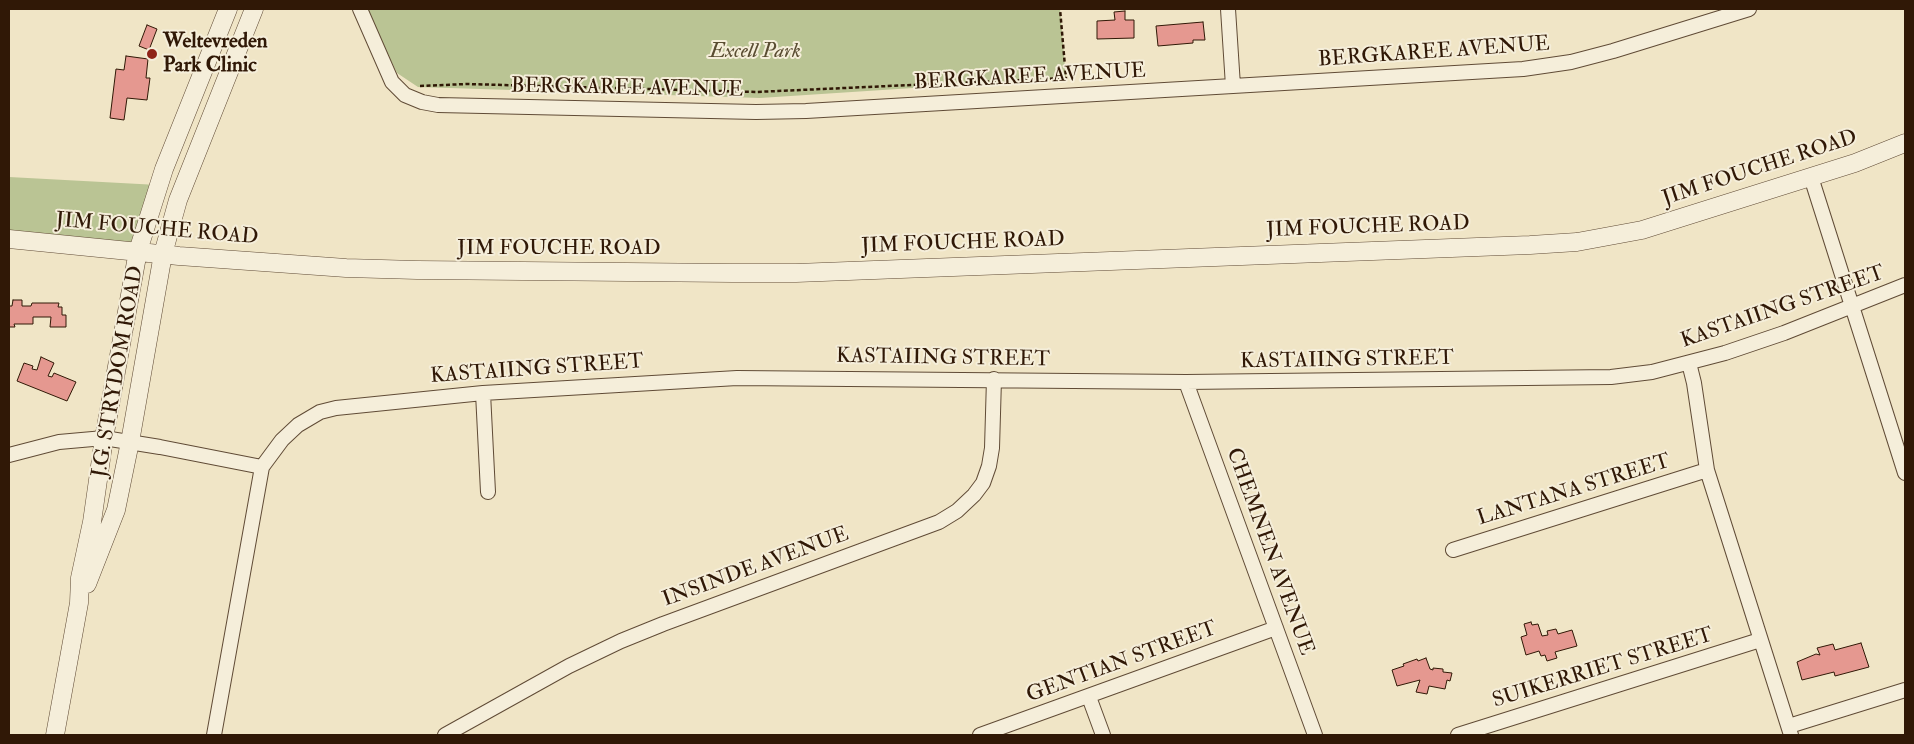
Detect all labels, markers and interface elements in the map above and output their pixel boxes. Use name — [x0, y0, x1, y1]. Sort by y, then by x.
place label: Weltevreden Park Clinic — [163, 29, 268, 79]
street label: BERGKAREE AVENUE — [1317, 32, 1551, 74]
park label: Excell Park — [709, 39, 801, 65]
marker: Weltevreden Park Clinic — [145, 47, 159, 61]
street label: BERGKAREE AVENUE — [913, 59, 1147, 97]
street label: BERGKAREE AVENUE — [511, 74, 743, 104]
street label: JIM FOUCHE ROAD — [1659, 126, 1861, 212]
street label: JIM FOUCHE ROAD — [55, 209, 259, 251]
street label: JIM FOUCHE ROAD — [1266, 212, 1470, 244]
street label: JIM FOUCHE ROAD — [861, 228, 1065, 260]
street label: JIM FOUCHE ROAD — [457, 236, 661, 262]
street label: KASTAIING STREET — [1678, 261, 1888, 355]
street label: J.G. STRYDOM ROAD — [88, 264, 150, 480]
street label: KASTAIING STREET — [836, 345, 1050, 373]
street label: KASTAIING STREET — [1240, 347, 1454, 375]
street label: KASTAIING STREET — [430, 350, 644, 390]
street label: CHEMNEN AVENUE — [1220, 445, 1318, 659]
street label: LANTANA STREET — [1474, 450, 1674, 532]
street label: INSINDE AVENUE — [660, 523, 852, 613]
street label: GENTIAN STREET — [1023, 617, 1221, 709]
street label: SUIKERRIET STREET — [1490, 623, 1716, 715]

